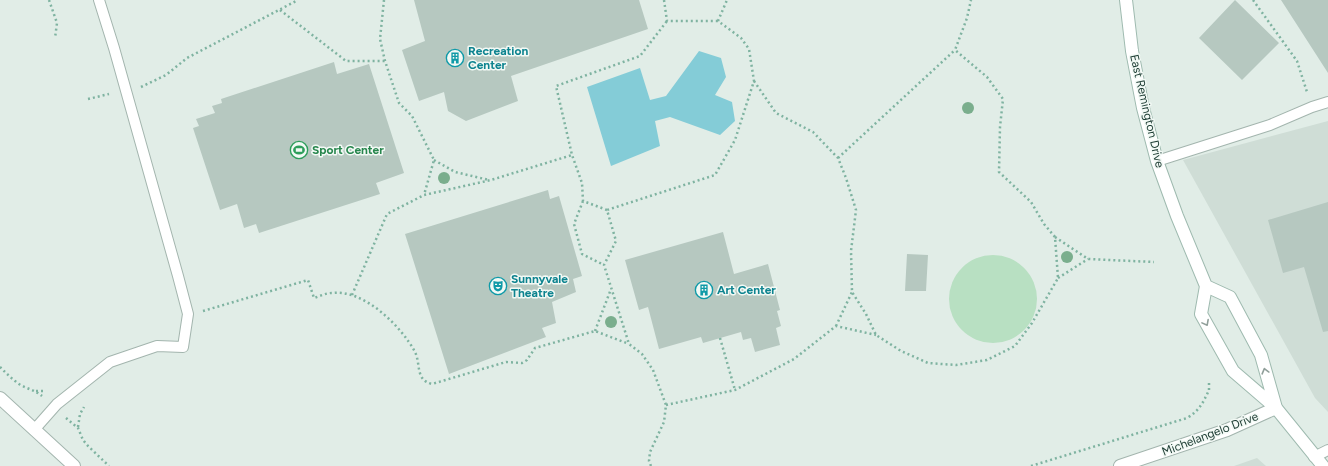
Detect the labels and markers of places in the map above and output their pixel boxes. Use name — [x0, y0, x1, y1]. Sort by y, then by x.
place label: Recreation Center — [468, 44, 528, 72]
building icon: Recreation Center — [445, 48, 465, 68]
sports icon: Sport Center — [289, 140, 309, 160]
place label: Sport Center — [312, 143, 384, 157]
place label: Sunnyvale Theatre — [511, 272, 568, 300]
theatre icon: Sunnyvale Theatre — [488, 276, 508, 296]
building icon: Art Center — [694, 280, 714, 300]
place label: Art Center — [717, 283, 776, 297]

